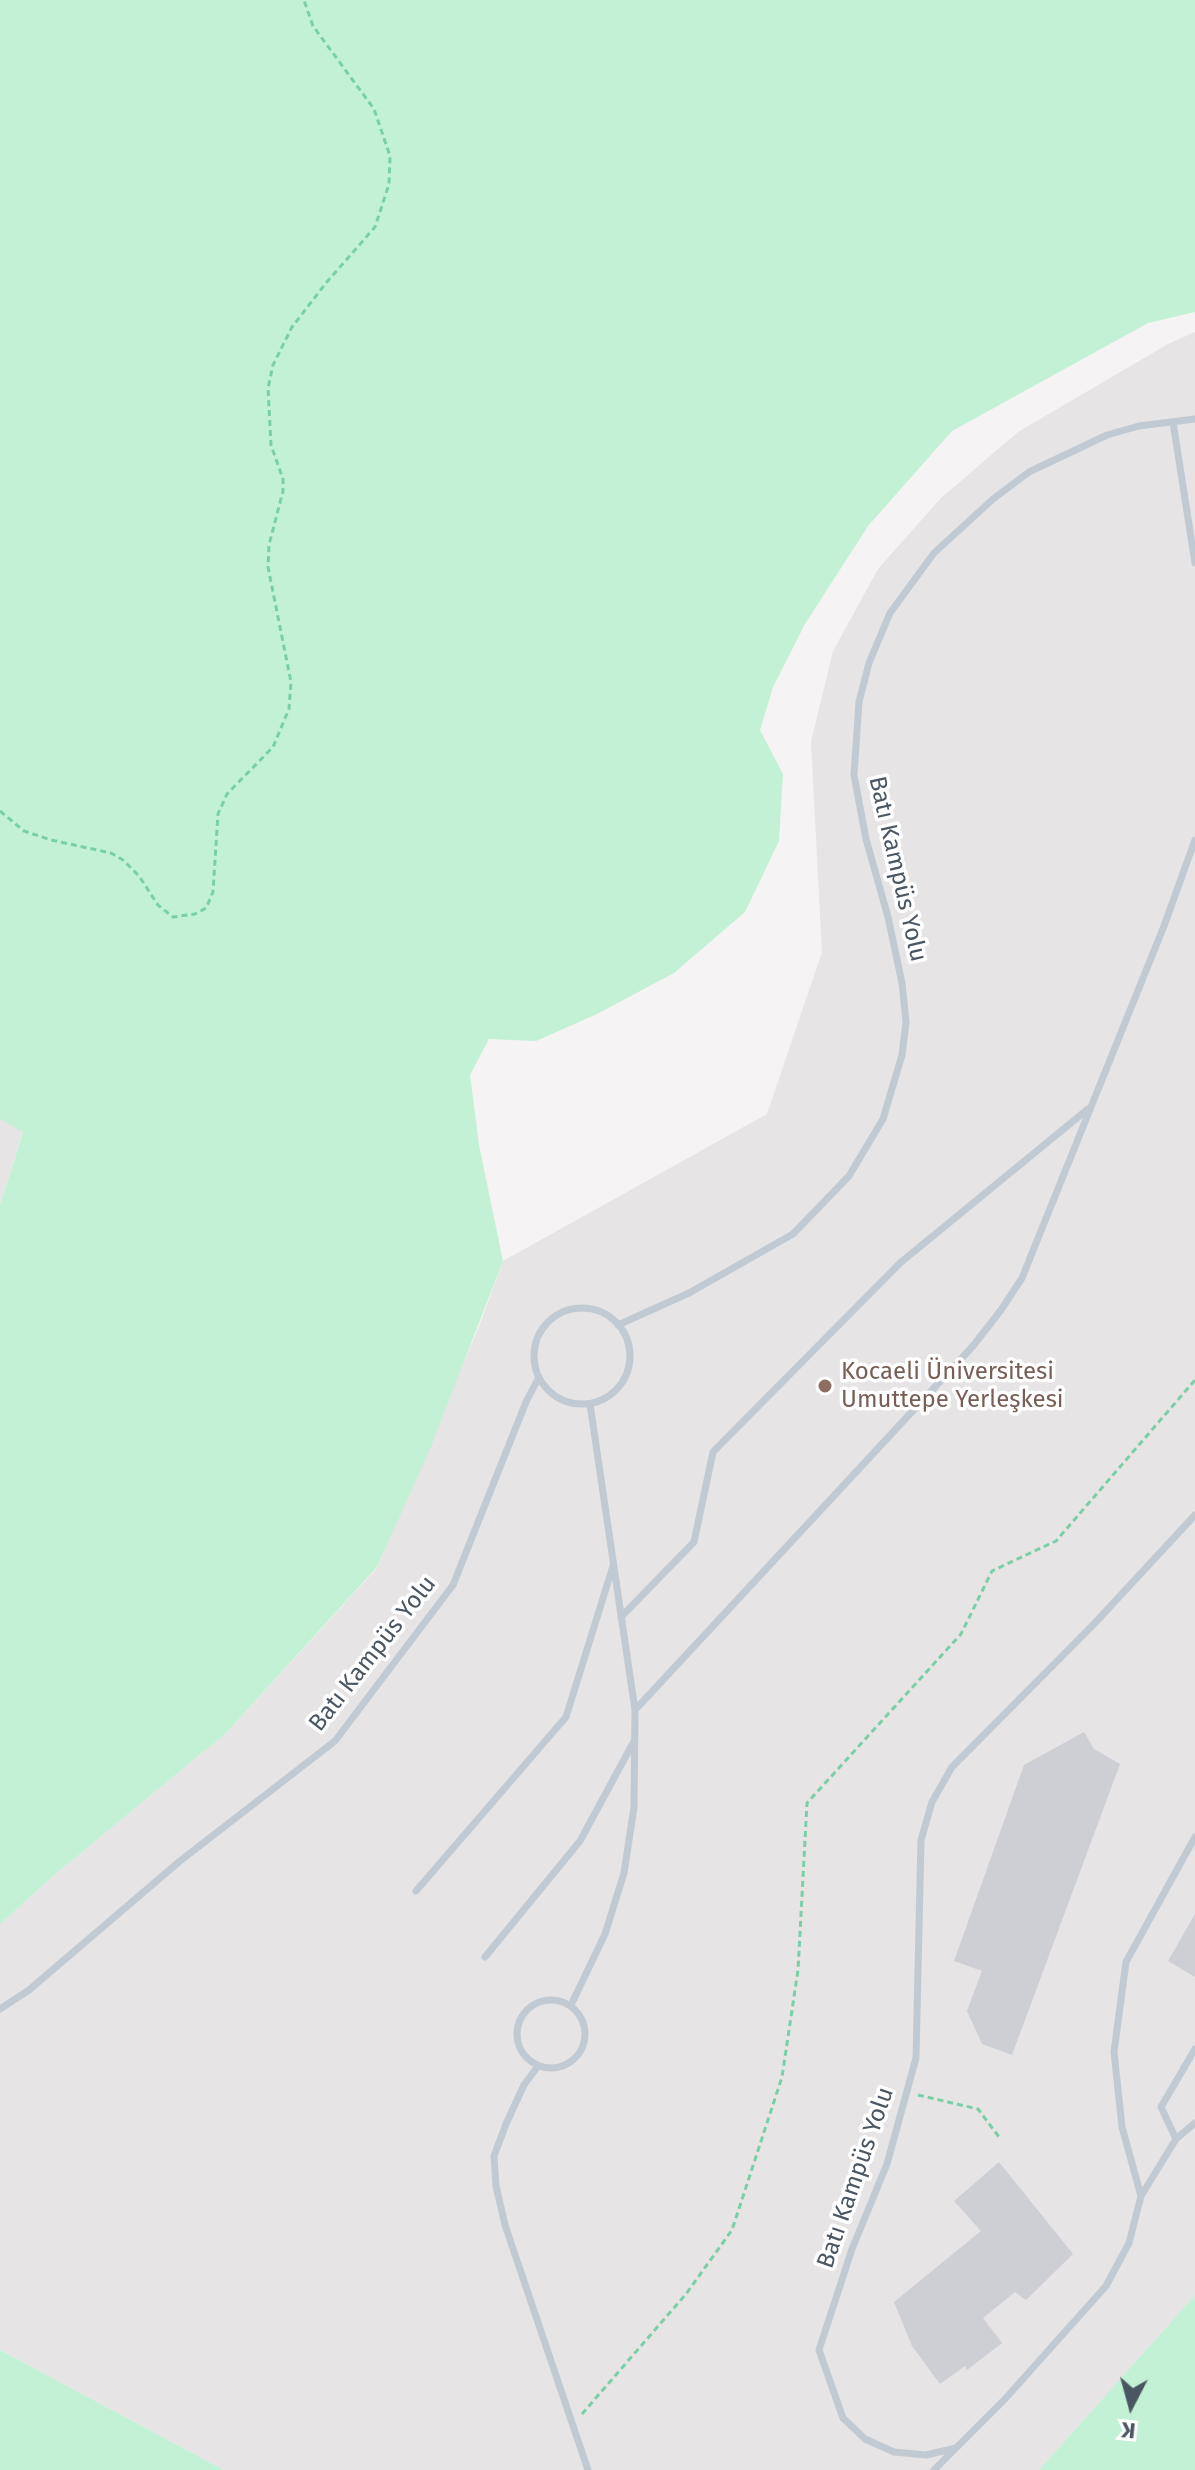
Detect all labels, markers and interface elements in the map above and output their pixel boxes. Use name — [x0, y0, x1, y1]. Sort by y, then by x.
street label: Batı Kampüs Yolu — [862, 773, 932, 965]
place label: Kocaeli Üniversitesi Umuttepe Yerleşkesi — [841, 1358, 1064, 1414]
marker: Kocaeli Üniversitesi Umuttepe Yerleşkesi — [816, 1377, 834, 1395]
street label: Batı Kampüs Yolu — [303, 1570, 443, 1738]
street label: Batı Kampüs Yolu — [812, 2084, 900, 2272]
north arrow — [1091, 2366, 1171, 2446]
text: K — [1120, 2416, 1137, 2445]

